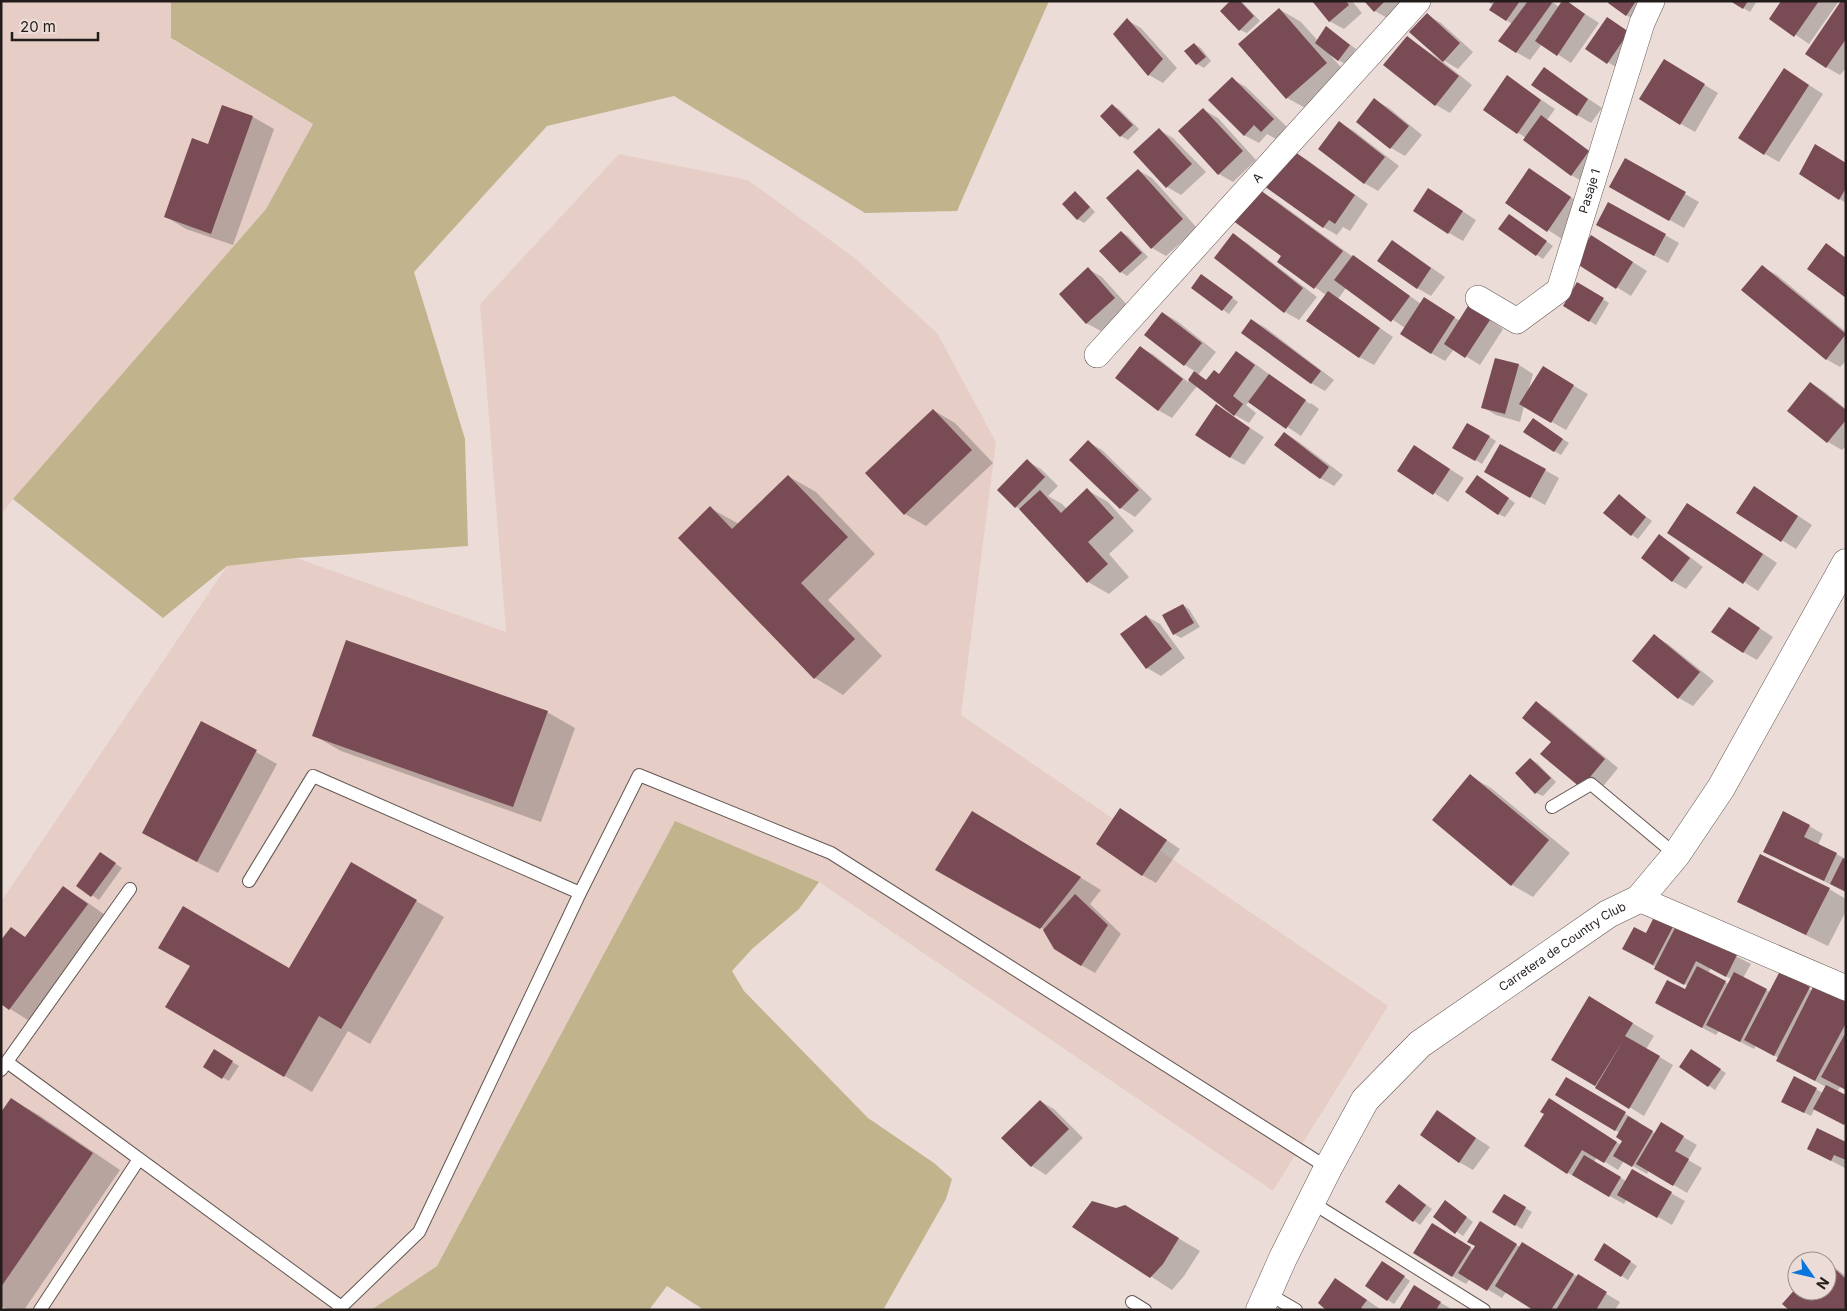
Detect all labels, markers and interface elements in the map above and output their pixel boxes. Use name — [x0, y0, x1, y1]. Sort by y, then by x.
scale bar — [12, 10, 99, 42]
text: 20 m — [20, 17, 56, 36]
street label: Pasaje 1 — [1575, 167, 1603, 215]
street label: A — [1249, 170, 1266, 186]
street label: Carretera de Country Club — [1496, 899, 1628, 994]
north arrow — [1787, 1251, 1837, 1301]
text: N — [1813, 1274, 1833, 1293]

